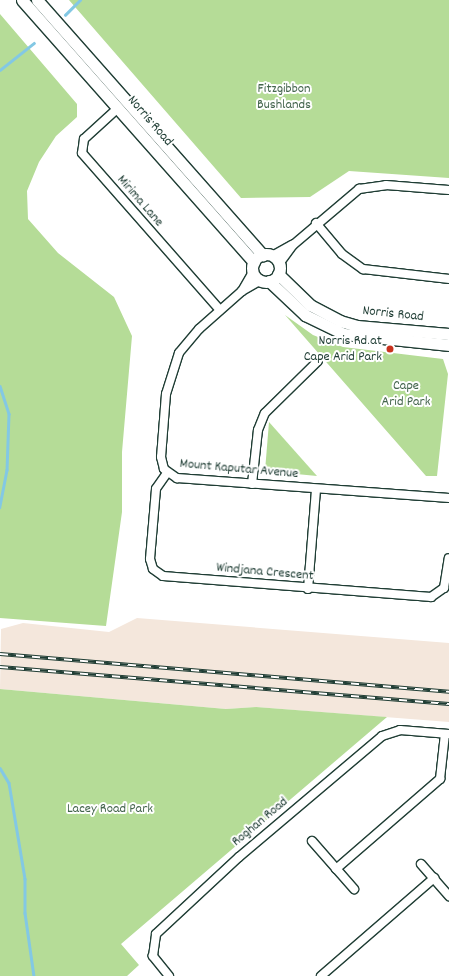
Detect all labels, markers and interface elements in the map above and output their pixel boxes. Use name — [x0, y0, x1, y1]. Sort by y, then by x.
park label: Fitzgibbon Bushlands — [257, 81, 311, 114]
street label: Norris Road — [124, 92, 176, 150]
street label: Mirima Lane — [113, 172, 167, 230]
street label: Norris Road — [362, 302, 424, 326]
place label: Norris Rd at Cape Arid Park — [304, 333, 382, 366]
marker: Norris Rd at Cape Arid Park — [385, 344, 395, 354]
park label: Cape Arid Park — [381, 378, 431, 410]
street label: Mount Kaputar Avenue — [179, 455, 299, 483]
street label: Windjana Crescent — [216, 559, 314, 585]
street label: Roghan Road — [229, 794, 291, 850]
park label: Lacey Road Park — [67, 801, 153, 817]

